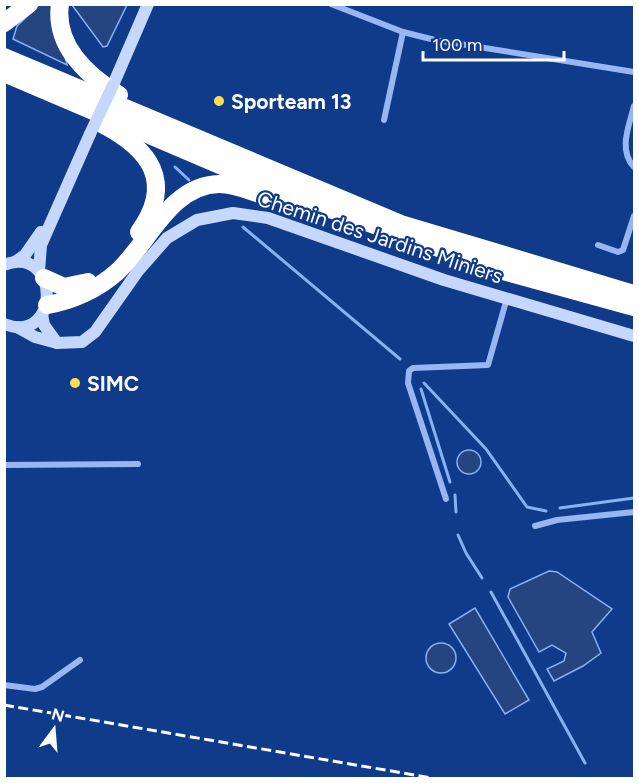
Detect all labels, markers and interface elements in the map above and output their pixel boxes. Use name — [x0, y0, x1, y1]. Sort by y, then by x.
scale bar — [423, 24, 564, 62]
text: 100 m — [432, 34, 482, 56]
place label: Sporteam 13 — [231, 89, 351, 114]
marker: Sporteam 13 — [212, 94, 226, 108]
street label: Chemin des Jardins Miniers — [254, 185, 506, 289]
place label: SIMC — [87, 371, 139, 396]
marker: SIMC — [68, 376, 82, 390]
north arrow — [24, 699, 84, 759]
text: N — [49, 704, 67, 726]

